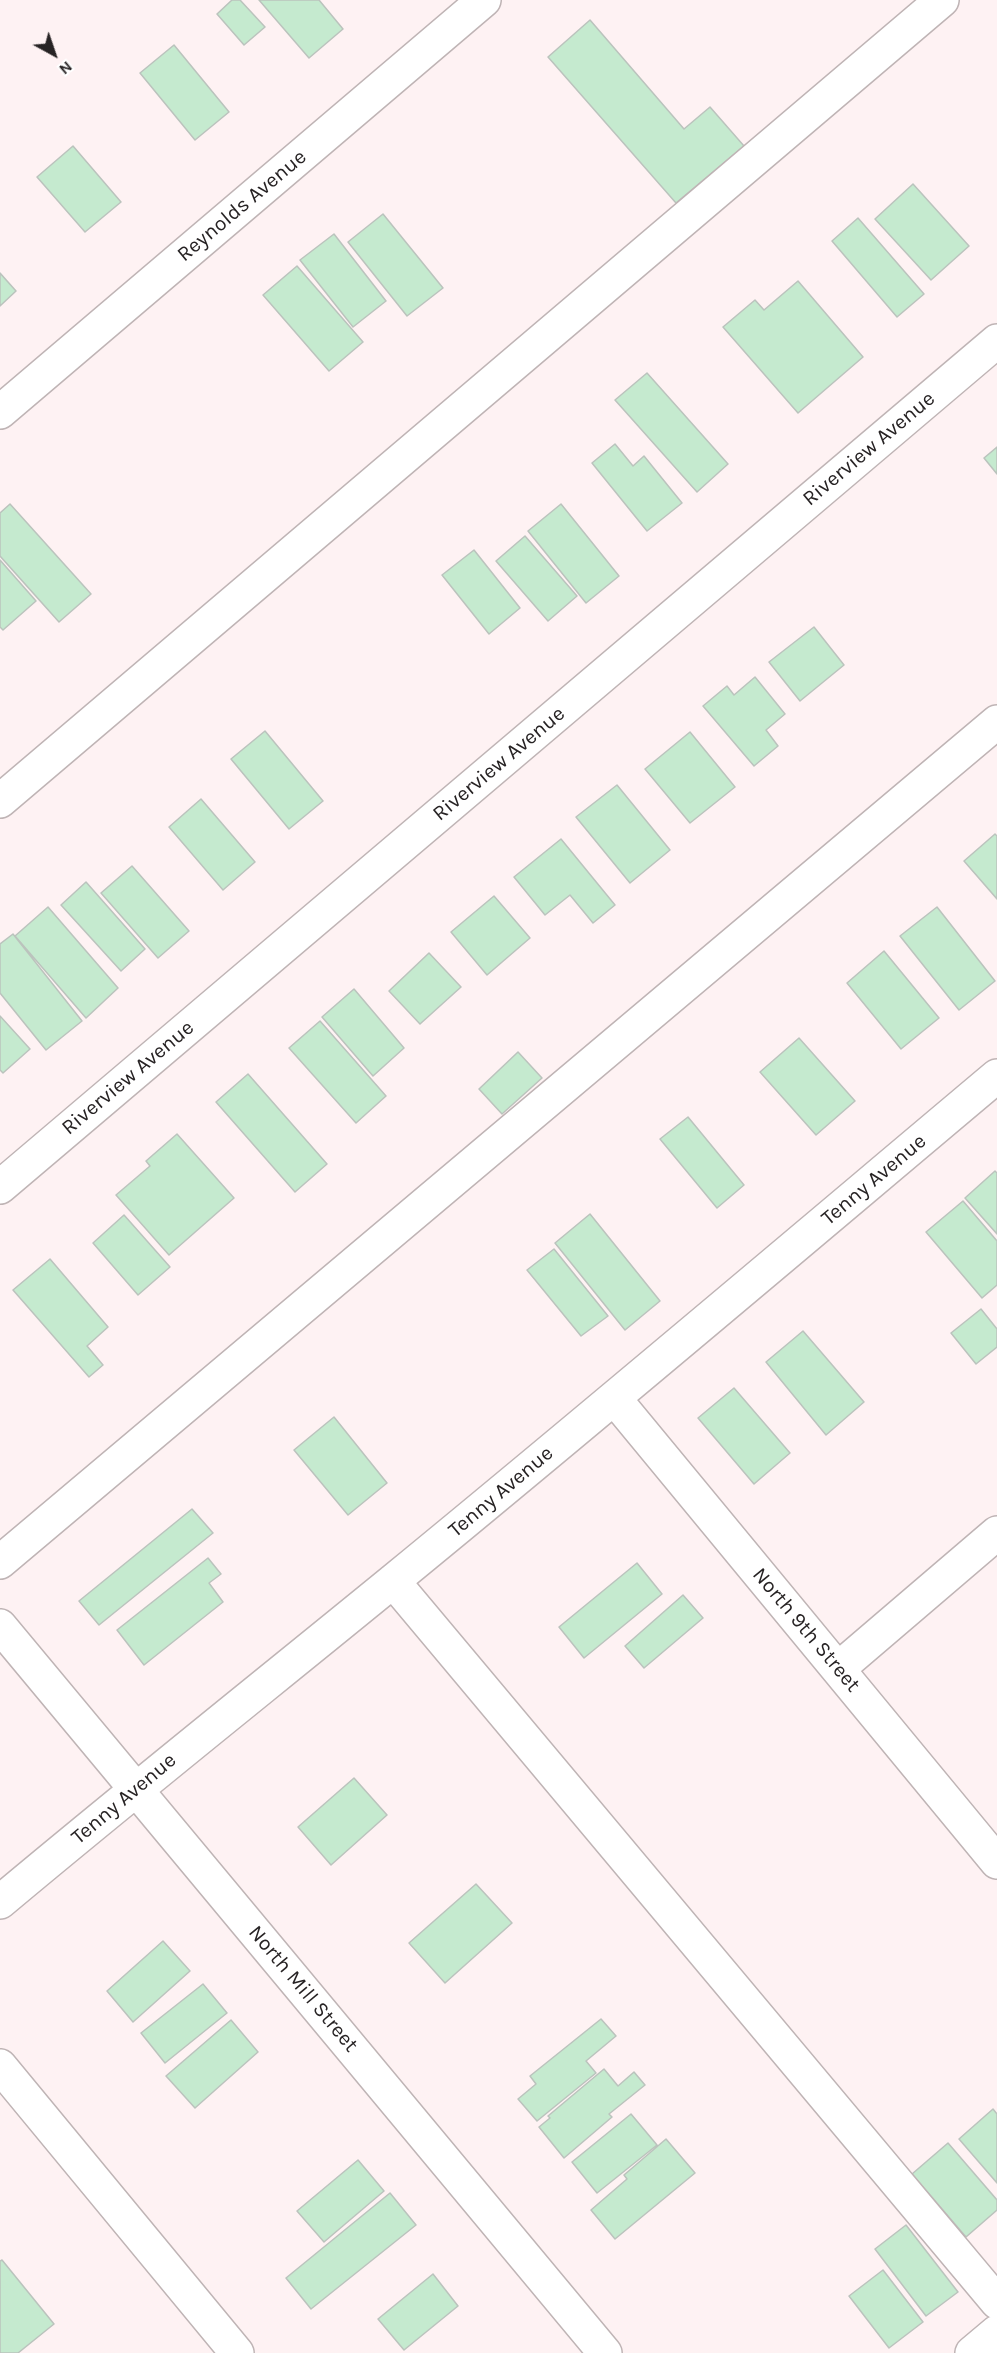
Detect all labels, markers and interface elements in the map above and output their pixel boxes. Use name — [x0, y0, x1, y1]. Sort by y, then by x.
north arrow — [24, 24, 84, 84]
text: N — [55, 57, 76, 79]
street label: Reynolds Avenue — [172, 145, 312, 267]
street label: Riverview Avenue — [798, 386, 940, 512]
street label: Riverview Avenue — [428, 701, 570, 827]
street label: Riverview Avenue — [57, 1015, 199, 1141]
street label: Tenny Avenue — [817, 1129, 931, 1231]
street label: Tenny Avenue — [444, 1441, 558, 1543]
street label: North 9th Street — [747, 1563, 865, 1697]
street label: Tenny Avenue — [67, 1748, 181, 1850]
street label: North Mill Street — [243, 1921, 363, 2057]

